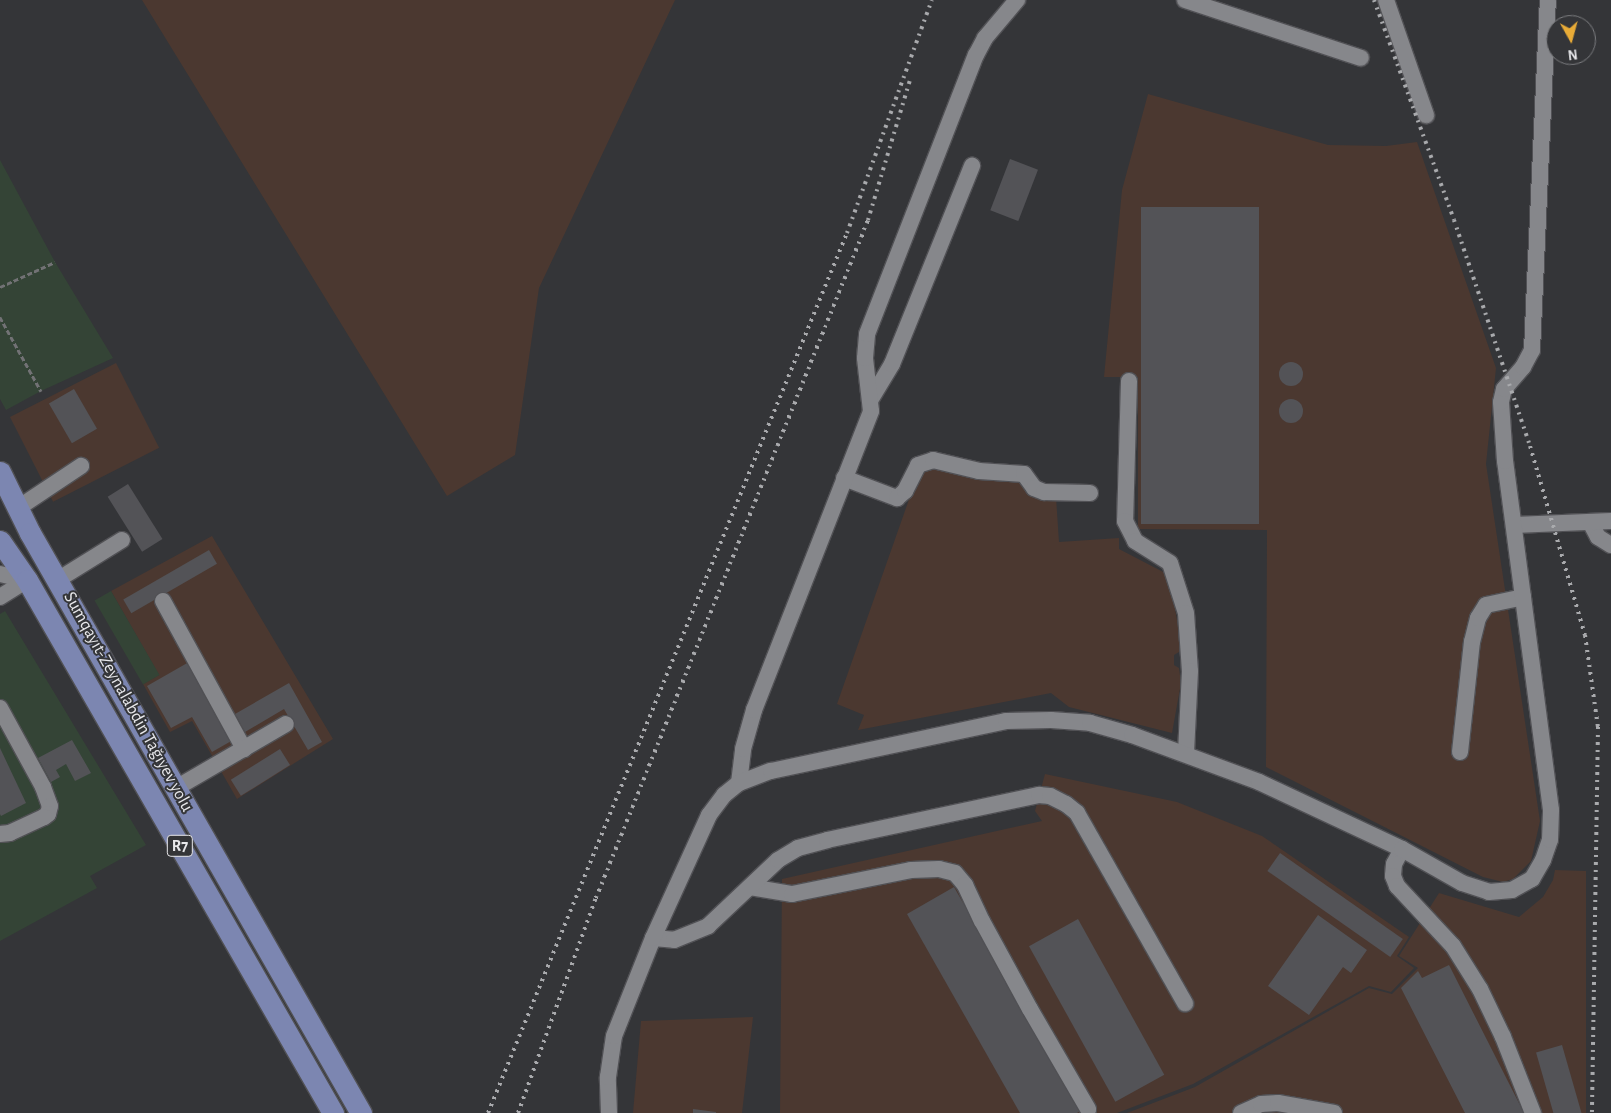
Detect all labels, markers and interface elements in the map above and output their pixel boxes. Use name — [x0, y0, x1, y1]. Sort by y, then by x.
north arrow — [1546, 15, 1596, 65]
text: N — [1567, 46, 1578, 61]
street label: Sumqayıt-Zeynalabdin Tağıyev yolu — [58, 588, 198, 816]
road number: R7 — [166, 832, 194, 859]

